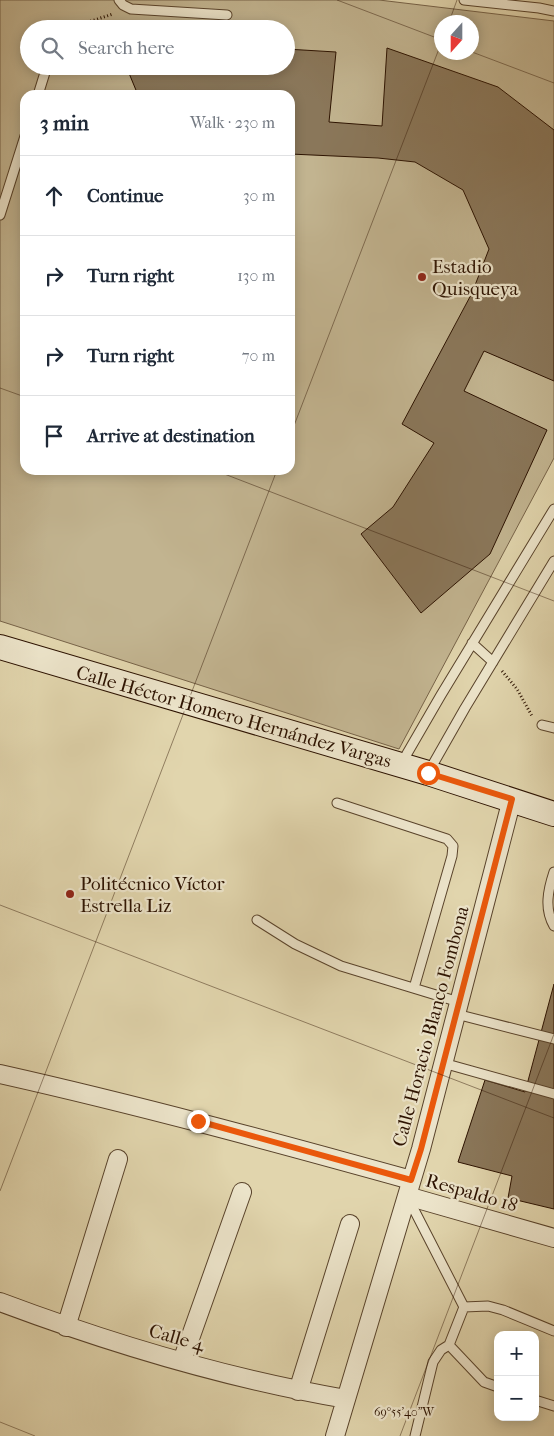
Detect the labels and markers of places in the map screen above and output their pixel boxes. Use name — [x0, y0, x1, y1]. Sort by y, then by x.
place label: Estadio Quisqueya — [432, 256, 519, 300]
marker: Estadio Quisqueya — [416, 271, 428, 283]
place label: Politécnico Víctor Estrella Liz — [80, 873, 226, 917]
marker: Politécnico Víctor Estrella Liz — [64, 888, 76, 900]

